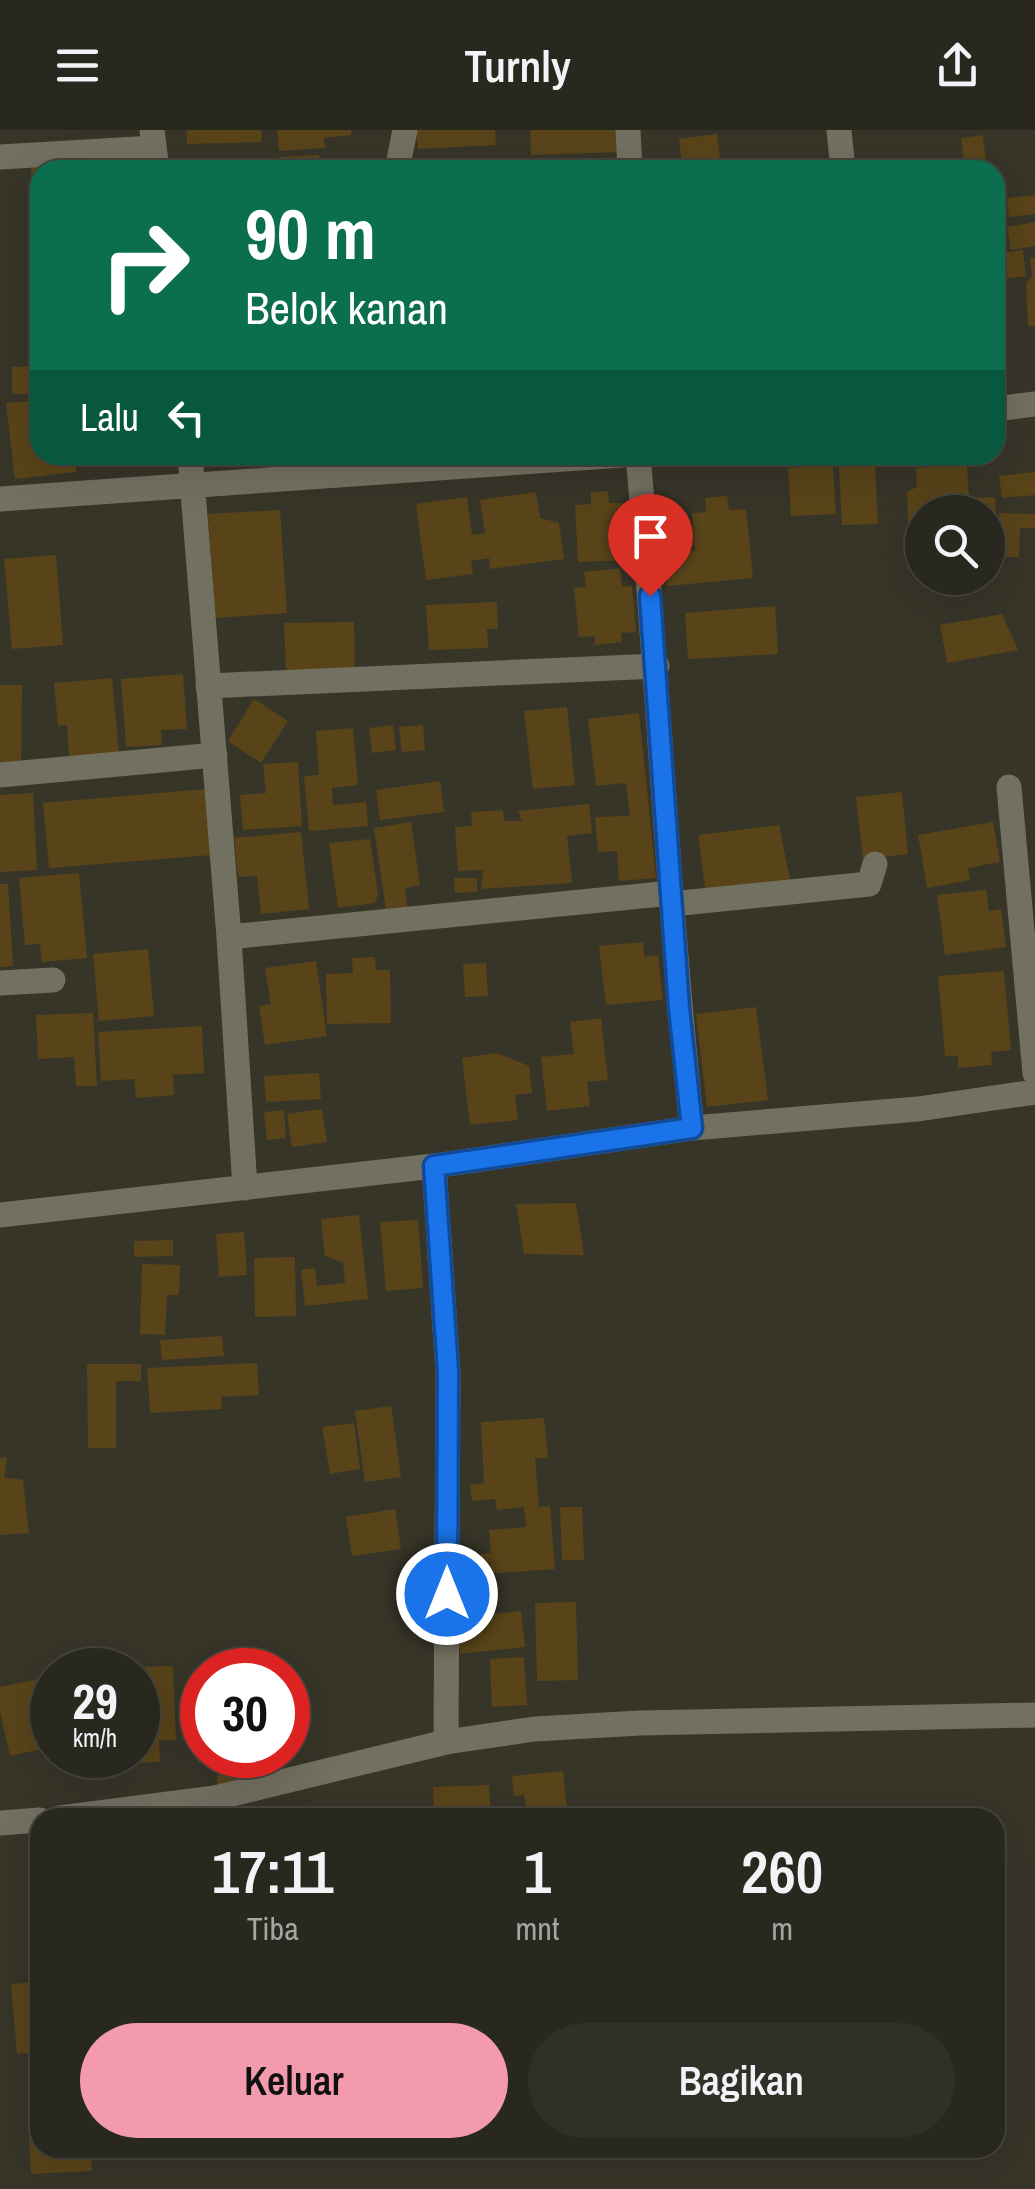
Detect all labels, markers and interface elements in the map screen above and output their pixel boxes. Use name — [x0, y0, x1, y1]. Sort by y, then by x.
text: Turnly — [464, 35, 571, 96]
icon: menu — [50, 38, 105, 93]
icon: share — [930, 38, 985, 93]
text: 90 m — [245, 187, 376, 281]
icon: right — [80, 200, 210, 330]
text: Belok kanan — [245, 277, 448, 338]
icon: left — [159, 390, 214, 445]
text: Lalu — [80, 392, 139, 443]
pin — [608, 494, 693, 597]
map controls — [905, 495, 1005, 595]
button: search — [905, 495, 1005, 595]
icon: arrive — [623, 509, 678, 564]
position arrow — [395, 1542, 499, 1646]
speed limit sign: 30 — [180, 1648, 310, 1778]
text: 29 — [72, 1667, 118, 1735]
text: km/h — [73, 1721, 117, 1755]
text: 17:11 — [212, 1831, 334, 1912]
text: 1 — [524, 1831, 551, 1912]
text: 260 — [741, 1831, 823, 1912]
text: Tiba — [247, 1907, 299, 1950]
text: mnt — [516, 1907, 559, 1950]
text: m — [771, 1907, 793, 1950]
button: Keluar — [80, 2023, 508, 2138]
button: Bagikan — [528, 2023, 955, 2138]

